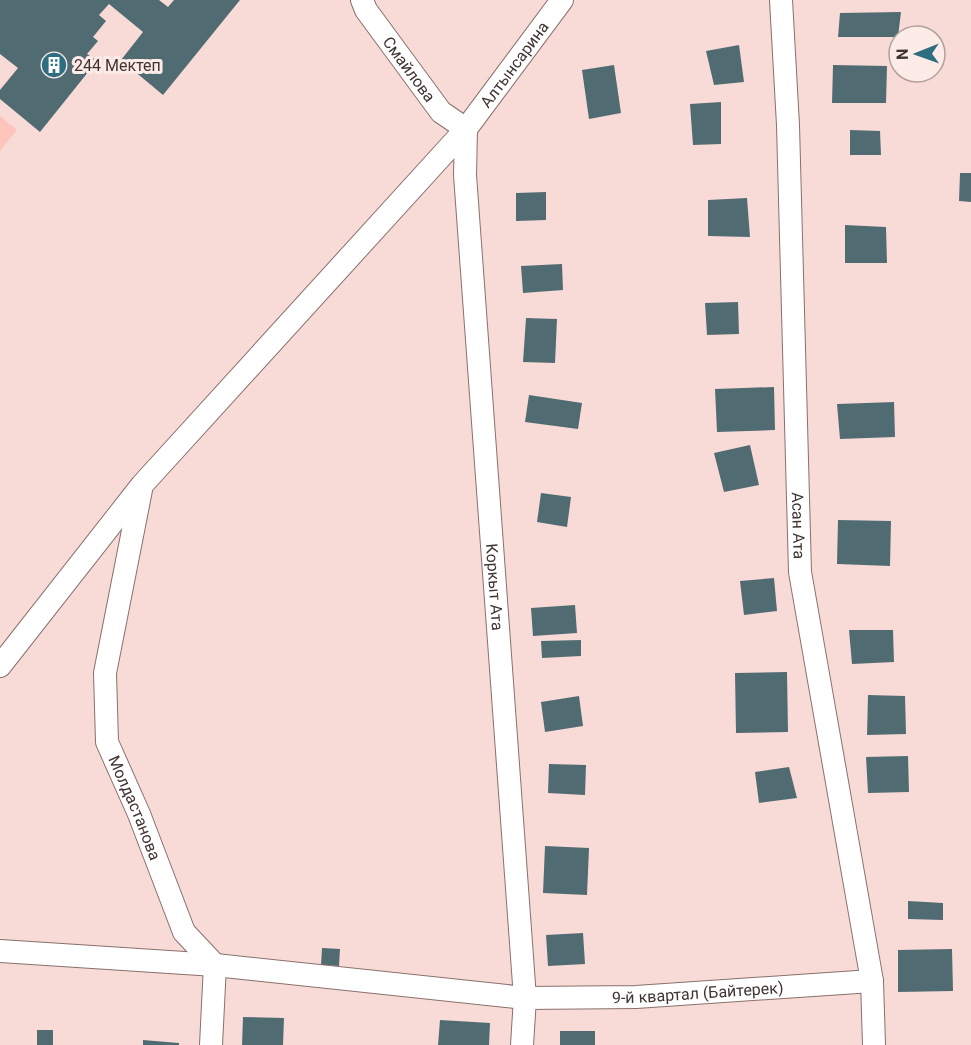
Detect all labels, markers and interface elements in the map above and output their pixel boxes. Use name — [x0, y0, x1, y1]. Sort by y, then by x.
street label: Алтынсарина — [476, 18, 552, 111]
north arrow — [887, 24, 947, 84]
street label: Смайлова — [379, 33, 440, 105]
text: N — [893, 48, 912, 60]
building icon: 244 Мектеп — [39, 50, 69, 80]
place label: 244 Мектеп — [74, 56, 161, 75]
street label: Асан Ата — [788, 492, 809, 559]
street label: Коркыт Ата — [482, 543, 508, 631]
street label: Молдастанова — [105, 753, 165, 863]
street label: 9-й квартал (Байтерек) — [612, 978, 784, 1007]

